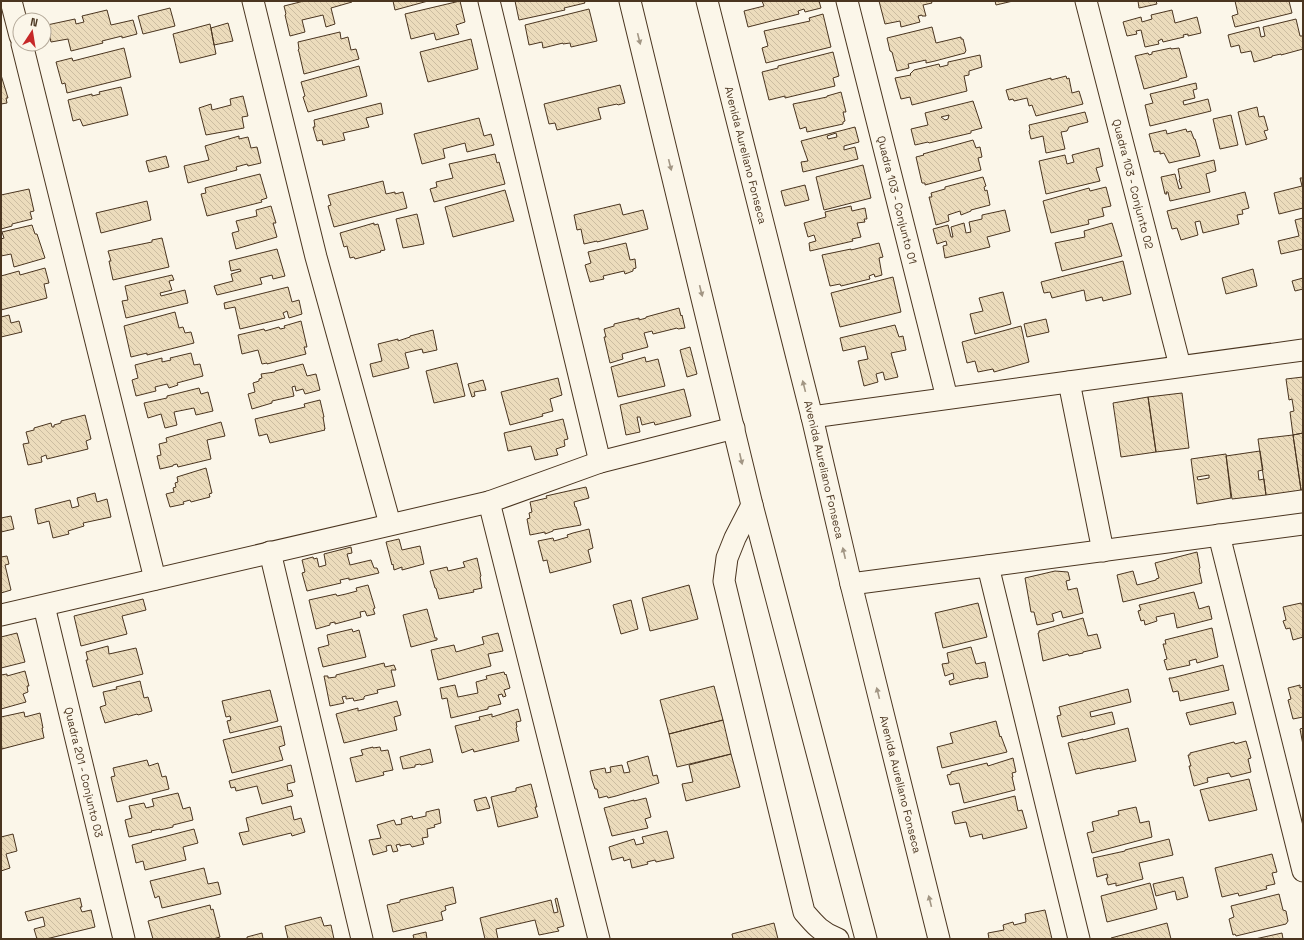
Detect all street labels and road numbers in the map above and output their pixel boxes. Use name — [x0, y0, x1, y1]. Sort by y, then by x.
street label: Avenida Aureliano Fonseca — [722, 85, 770, 226]
street label: Quadra 103 - Conjunto 02 — [1110, 118, 1157, 251]
street label: Quadra 103 - Conjunto 01 — [874, 134, 920, 265]
street label: Avenida Aureliano Fonseca — [801, 399, 847, 541]
street label: Quadra 201 - Conjunto 03 — [62, 706, 106, 839]
street label: Avenida Aureliano Fonseca — [877, 714, 925, 855]

